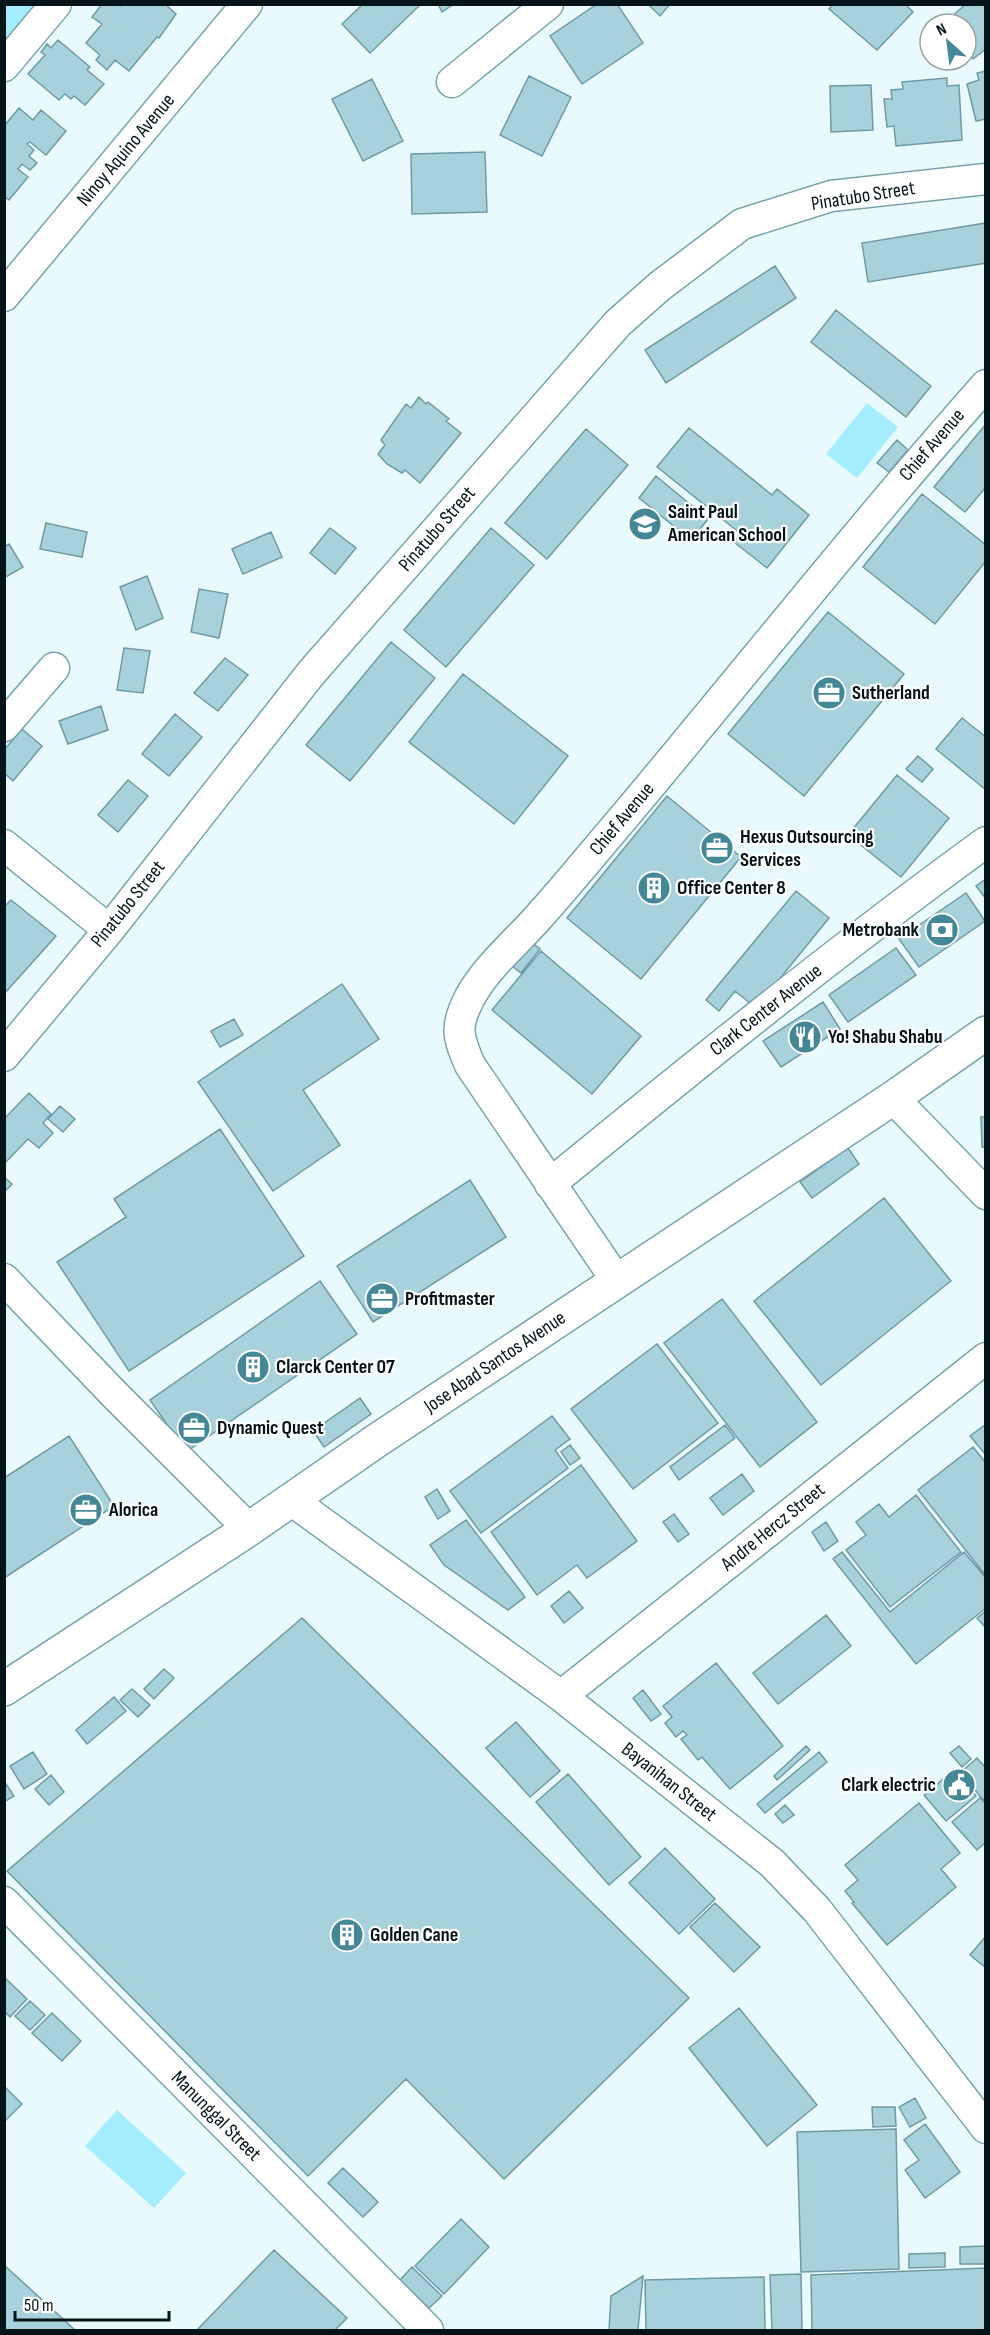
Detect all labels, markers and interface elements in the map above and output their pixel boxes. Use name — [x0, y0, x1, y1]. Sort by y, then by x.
north arrow — [918, 12, 978, 72]
text: N — [933, 20, 950, 40]
street label: Ninoy Aquino Avenue — [72, 89, 180, 211]
street label: Pinatubo Street — [809, 176, 917, 216]
street label: Chief Avenue — [894, 404, 970, 486]
street label: Pinatubo Street — [394, 482, 480, 576]
place label: Saint Paul American School — [667, 500, 786, 547]
school or university icon: Saint Paul American School — [627, 506, 663, 542]
office icon: Sutherland — [811, 675, 847, 711]
place label: Sutherland — [852, 681, 930, 705]
street label: Chief Avenue — [585, 778, 659, 860]
place label: Hexus Outsourcing Services — [740, 825, 874, 872]
office icon: Hexus Outsourcing Services — [699, 830, 735, 866]
street label: Pinatubo Street — [86, 856, 170, 952]
building icon: Office Center 8 — [636, 870, 672, 906]
place label: Office Center 8 — [677, 876, 786, 900]
bank icon: Metrobank — [924, 912, 960, 948]
place label: Metrobank — [842, 918, 920, 942]
street label: Clark Center Avenue — [705, 959, 827, 1061]
restaurant icon: Yo! Shabu Shabu — [787, 1019, 823, 1055]
place label: Yo! Shabu Shabu — [828, 1025, 943, 1049]
office icon: Profitmaster — [364, 1281, 400, 1317]
place label: Profitmaster — [405, 1287, 495, 1311]
street label: Jose Abad Santos Avenue — [419, 1306, 570, 1419]
building icon: Clarck Center 07 — [235, 1349, 271, 1385]
place label: Clarck Center 07 — [276, 1355, 395, 1379]
office icon: Dynamic Quest — [176, 1410, 212, 1446]
place label: Dynamic Quest — [217, 1416, 324, 1440]
street label: Andre Hercz Street — [716, 1478, 830, 1577]
office icon: Alorica — [68, 1492, 104, 1528]
place label: Alorica — [108, 1498, 158, 1522]
street label: Bayanihan Street — [617, 1737, 721, 1827]
public building icon: Clark electric — [941, 1767, 977, 1803]
place label: Clark electric — [841, 1773, 936, 1797]
building icon: Golden Cane — [329, 1917, 365, 1953]
place label: Golden Cane — [370, 1923, 458, 1947]
street label: Manunggal Street — [166, 2066, 266, 2166]
scale bar — [15, 2284, 170, 2322]
text: 50 m — [24, 2295, 54, 2316]

